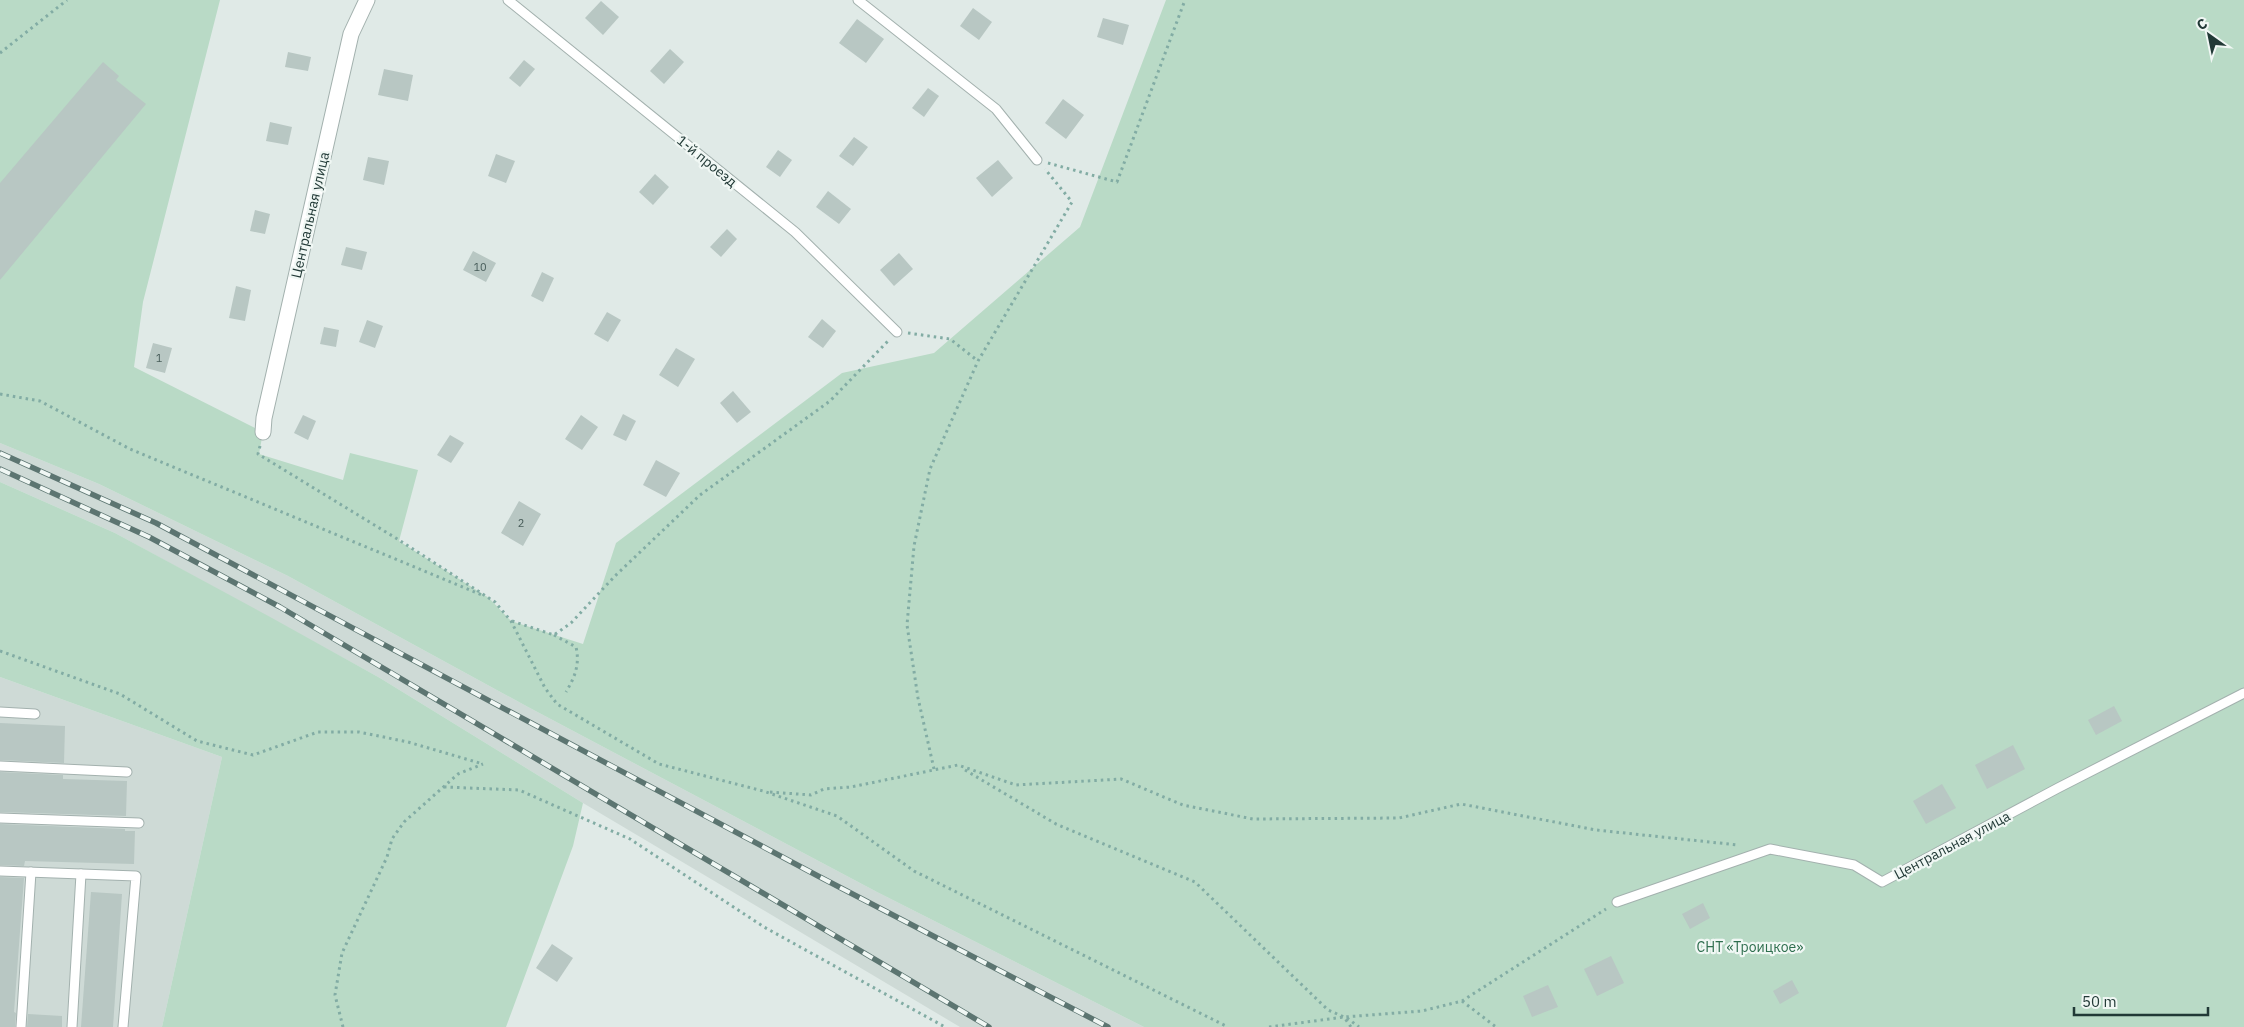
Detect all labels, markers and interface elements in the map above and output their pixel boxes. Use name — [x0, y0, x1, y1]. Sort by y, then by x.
north arrow — [2184, 10, 2234, 60]
text: С — [2193, 14, 2211, 34]
street label: 1-й проезд — [673, 131, 741, 191]
street label: Центральная улица — [287, 150, 333, 280]
house number: 10 — [473, 260, 487, 274]
house number: 1 — [156, 351, 163, 365]
house number: 2 — [518, 516, 524, 530]
street label: Центральная улица — [1891, 807, 2014, 883]
park label: СНТ «Троицкое» — [1697, 938, 1803, 956]
scale bar — [2074, 984, 2208, 1016]
text: 50 m — [2082, 992, 2117, 1011]

